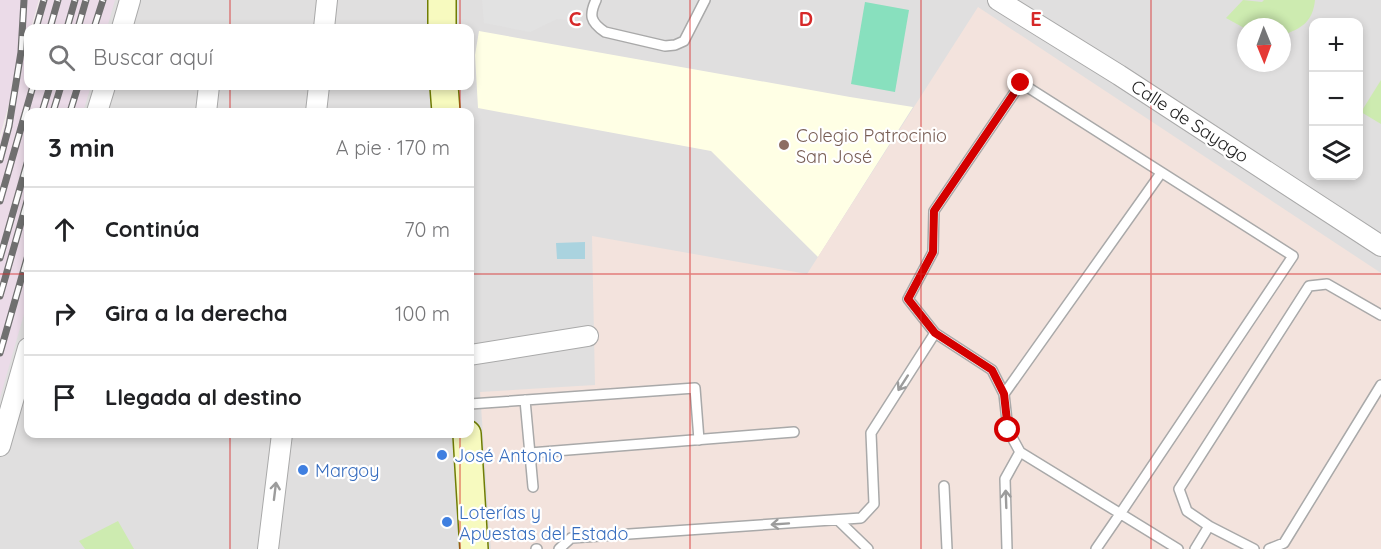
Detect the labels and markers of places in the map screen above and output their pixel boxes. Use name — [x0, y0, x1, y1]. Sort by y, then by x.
place label: Colegio Patrocinio San José — [796, 124, 947, 168]
marker: Colegio Patrocinio San José — [777, 138, 791, 152]
place label: José Antonio — [454, 444, 563, 467]
marker: José Antonio — [435, 448, 449, 462]
place label: Margoy — [315, 459, 379, 482]
marker: Margoy — [296, 463, 310, 477]
place label: Loterías y Apuestas del Estado — [459, 501, 628, 545]
marker: Loterías y Apuestas del Estado — [440, 515, 454, 529]

